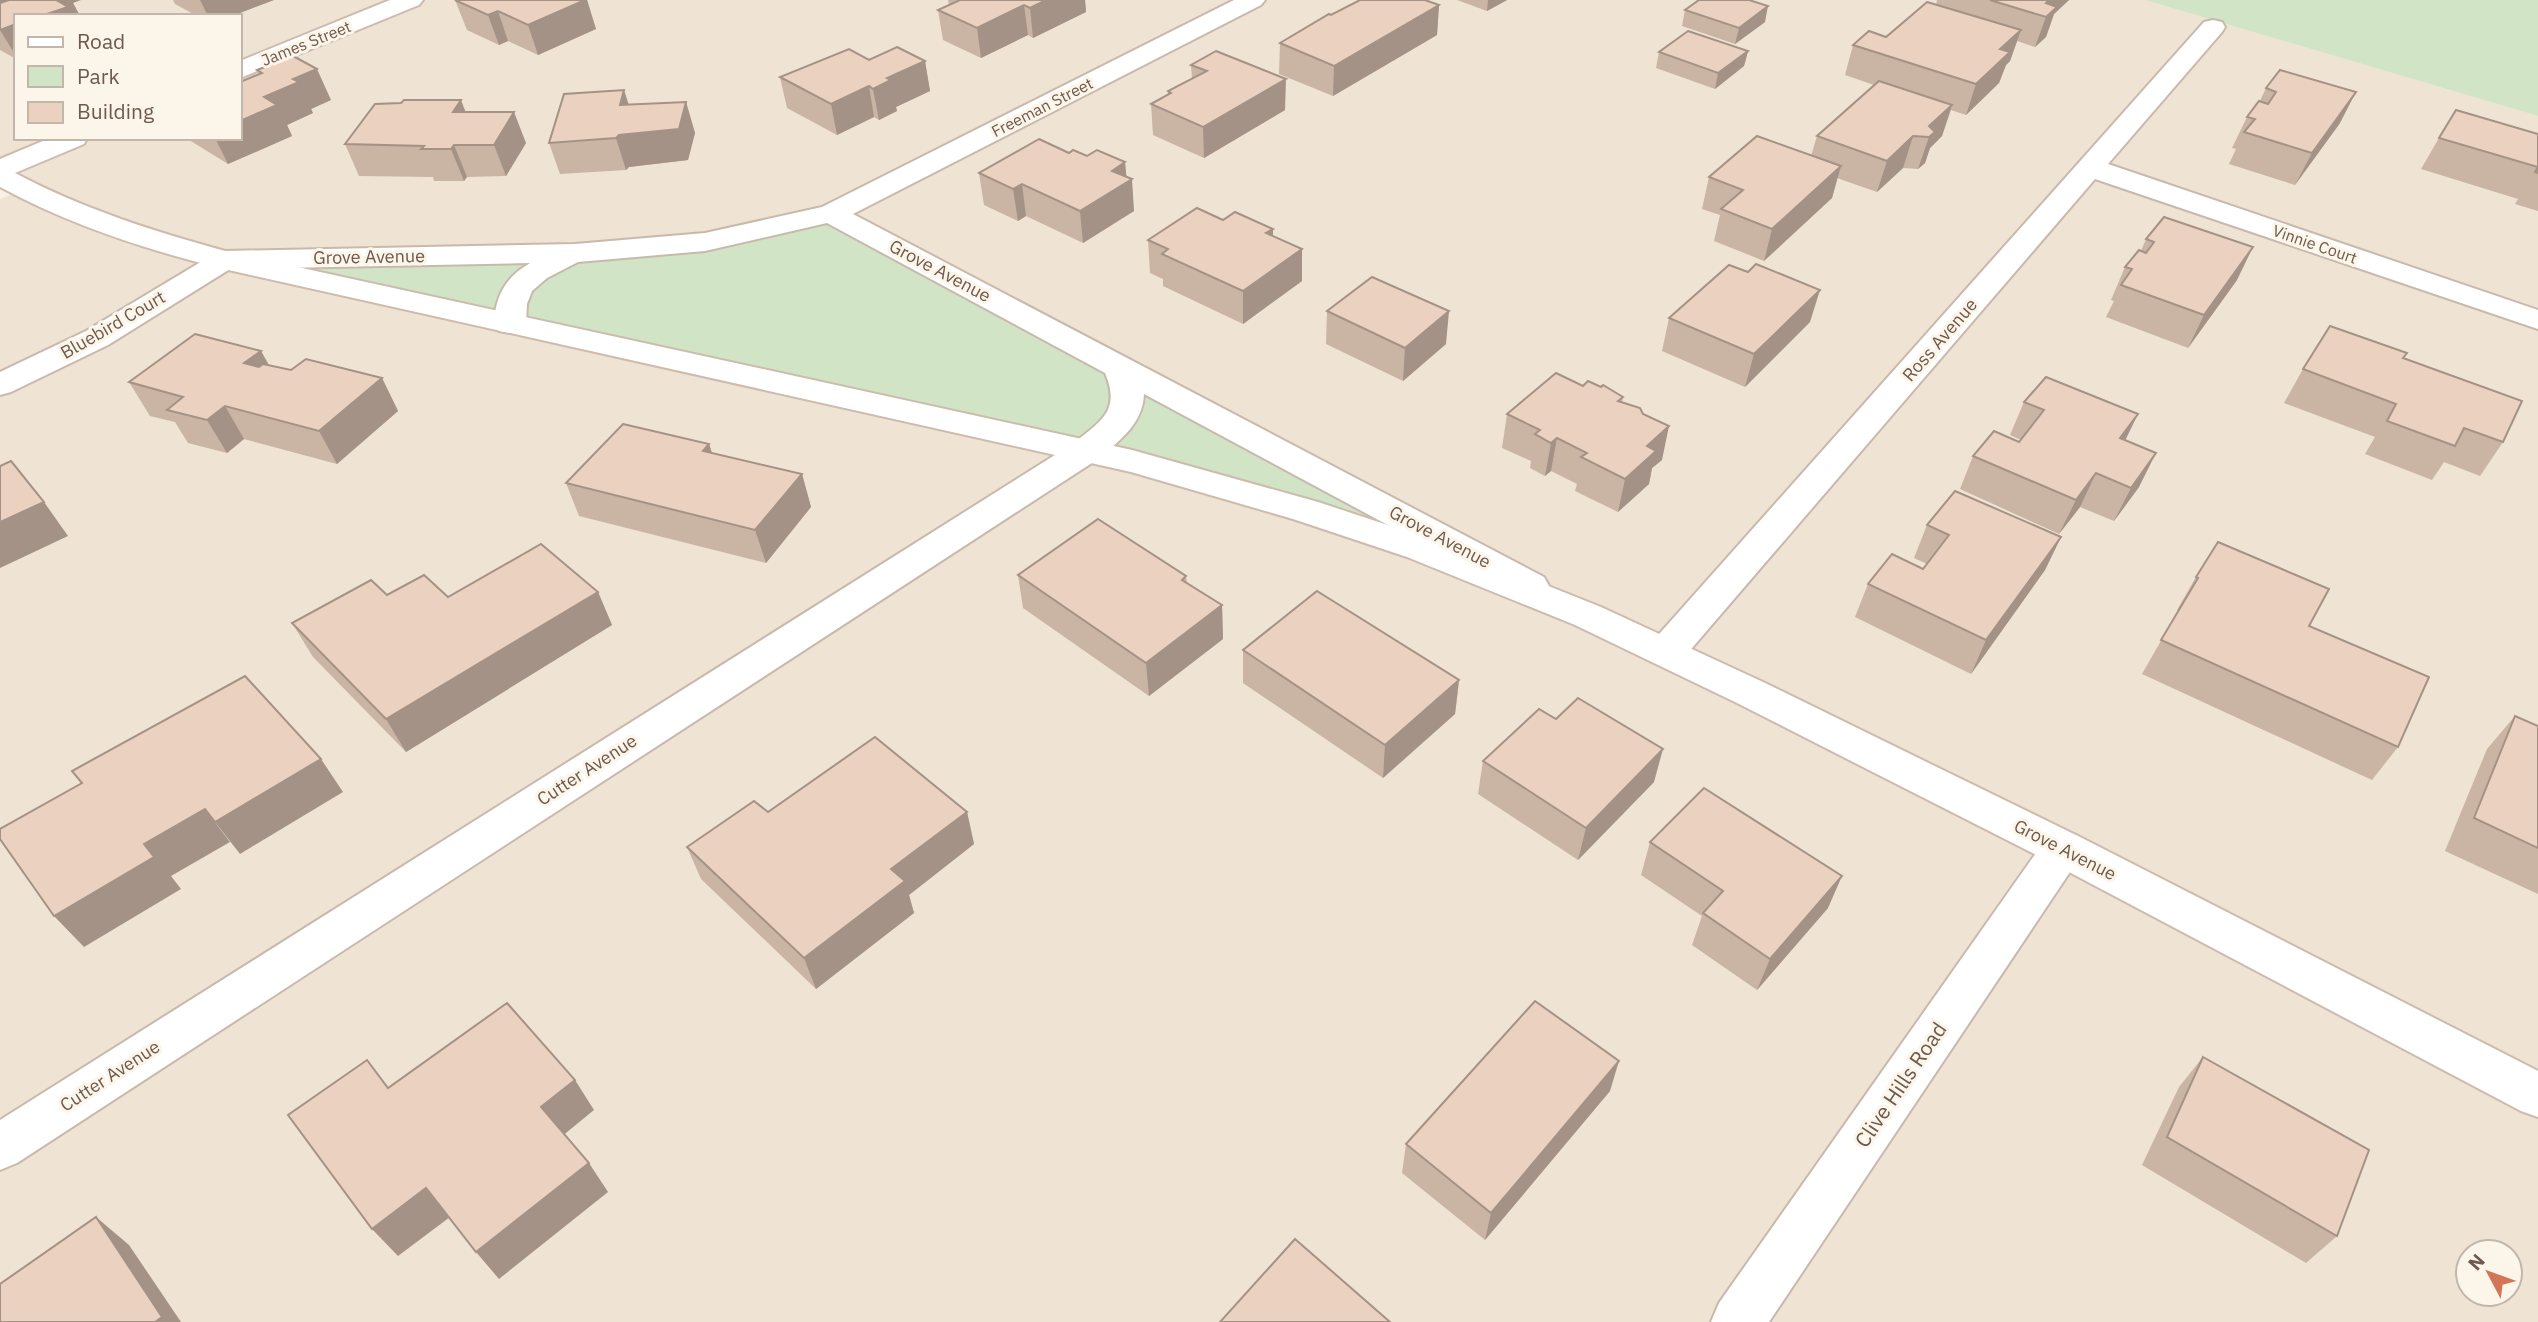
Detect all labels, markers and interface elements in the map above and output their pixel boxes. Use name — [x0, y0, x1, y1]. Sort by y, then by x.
legend — [14, 14, 242, 140]
street label: James Street — [258, 16, 354, 70]
text: Road — [77, 27, 125, 55]
text: Park — [77, 62, 120, 90]
street label: Freeman Street — [988, 73, 1096, 141]
text: Building — [77, 97, 154, 125]
street label: Vinnie Court — [2270, 220, 2360, 268]
street label: Grove Avenue — [885, 234, 995, 307]
street label: Grove Avenue — [313, 244, 425, 269]
street label: Bluebird Court — [56, 285, 169, 364]
street label: Ross Avenue — [1897, 293, 1982, 386]
street label: Grove Avenue — [1385, 500, 1495, 573]
street label: Cutter Avenue — [532, 729, 641, 810]
street label: Grove Avenue — [2010, 814, 2120, 885]
street label: Clive Hills Road — [1848, 1016, 1952, 1153]
street label: Cutter Avenue — [55, 1035, 164, 1116]
north arrow — [2454, 1238, 2524, 1308]
text: N — [2463, 1249, 2490, 1275]

